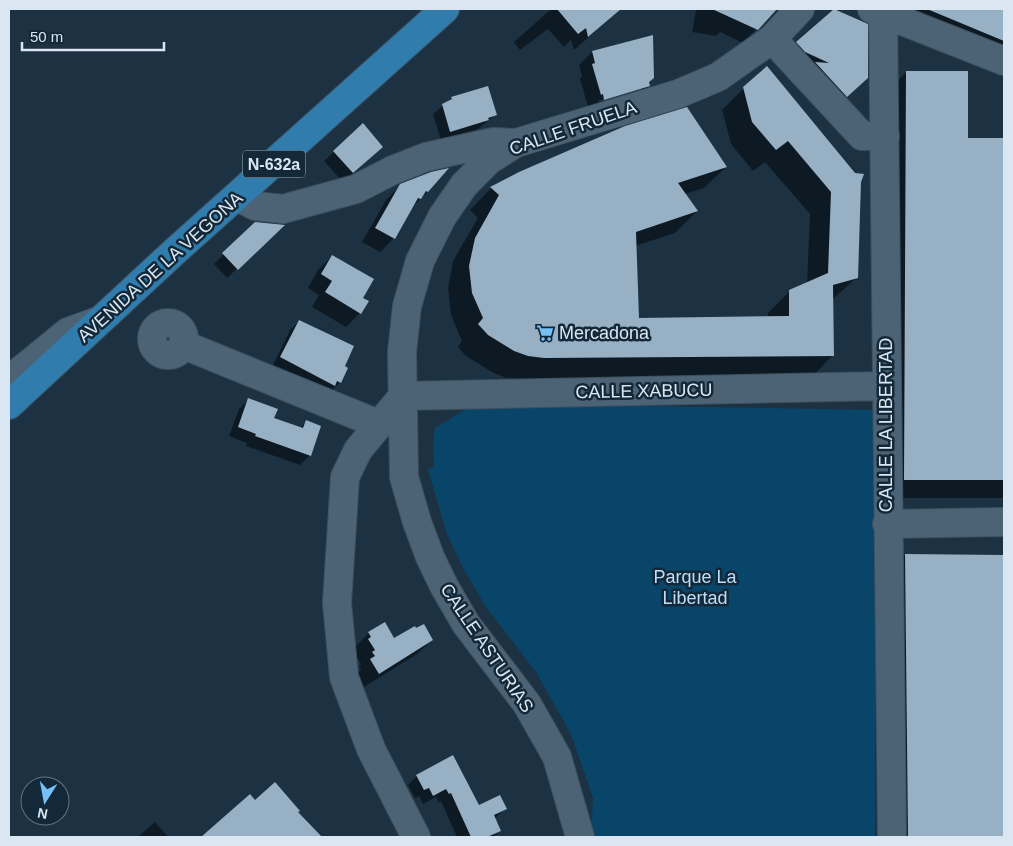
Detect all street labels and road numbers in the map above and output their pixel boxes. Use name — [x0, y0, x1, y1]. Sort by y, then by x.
street label: CALLE FRUELA — [507, 97, 639, 159]
road number: N-632a — [243, 150, 305, 178]
street label: AVENIDA DE LA VEGONA — [74, 188, 246, 346]
street label: CALLE LA LIBERTAD — [876, 338, 896, 512]
street label: CALLE XABUCU — [575, 380, 713, 402]
street label: CALLE ASTURIAS — [436, 580, 538, 716]

